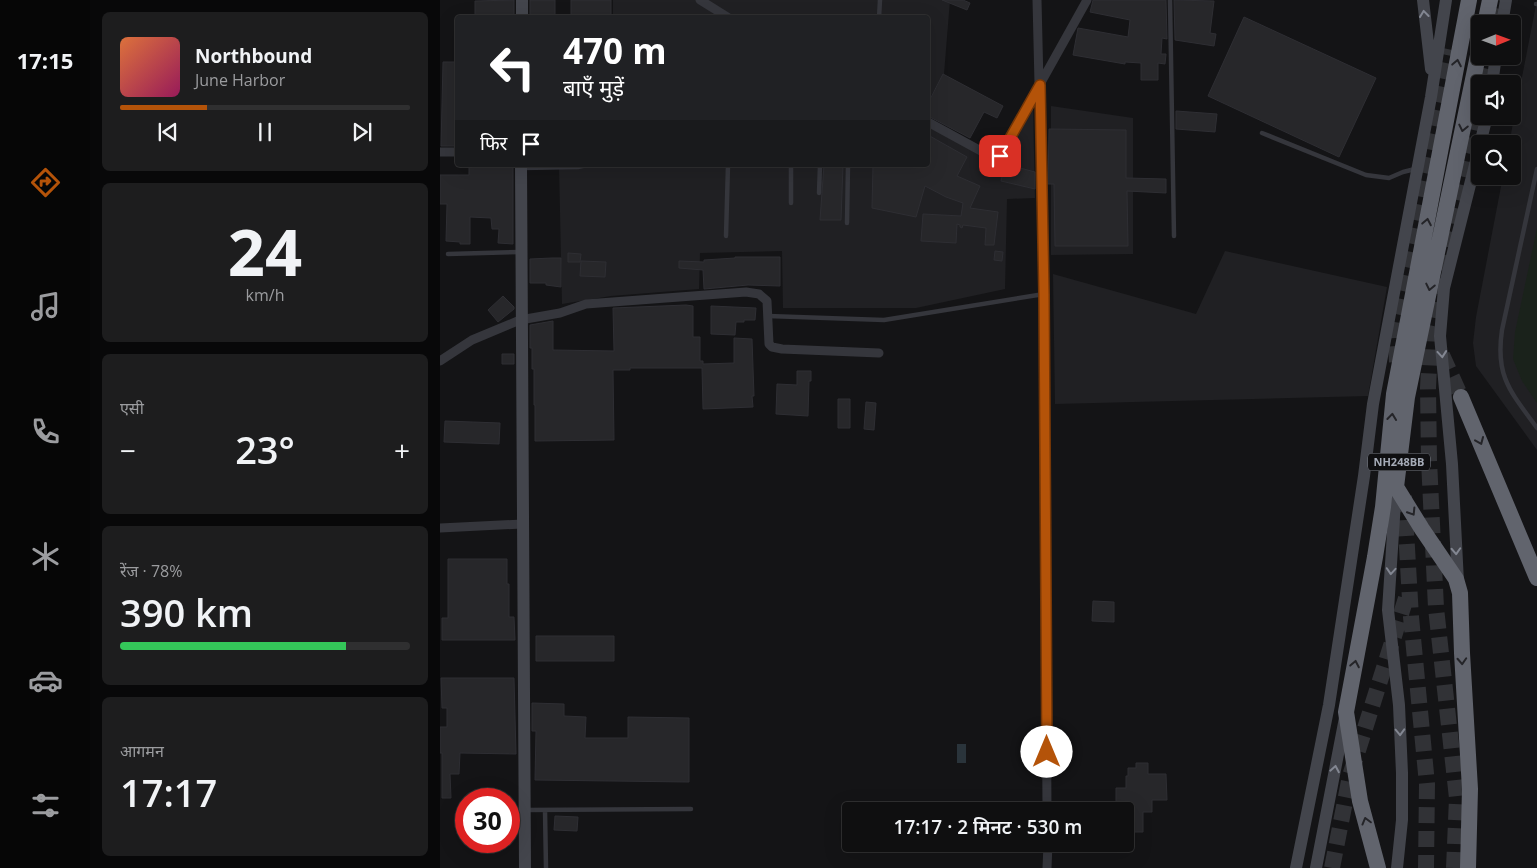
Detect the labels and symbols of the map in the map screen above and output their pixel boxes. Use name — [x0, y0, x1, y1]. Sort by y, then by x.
one-way arrow — [1419, 9, 1430, 17]
north arrow — [1471, 15, 1521, 65]
one-way arrow — [1451, 58, 1461, 67]
one-way arrow — [1458, 124, 1469, 133]
pin — [979, 135, 1021, 177]
one-way arrow — [1421, 218, 1431, 227]
one-way arrow — [1425, 283, 1435, 292]
one-way arrow — [1436, 350, 1447, 358]
one-way arrow — [1386, 413, 1397, 421]
one-way arrow — [1473, 436, 1484, 445]
road number: NH248BB — [1368, 454, 1430, 471]
one-way arrow — [1405, 507, 1415, 516]
one-way arrow — [1451, 547, 1462, 555]
one-way arrow — [1385, 567, 1396, 575]
one-way arrow — [1457, 657, 1468, 665]
one-way arrow — [1350, 660, 1360, 668]
position arrow — [1020, 725, 1072, 777]
one-way arrow — [1395, 729, 1405, 737]
one-way arrow — [1330, 764, 1340, 773]
speed limit sign: 30 — [455, 788, 520, 853]
one-way arrow — [1361, 817, 1371, 826]

